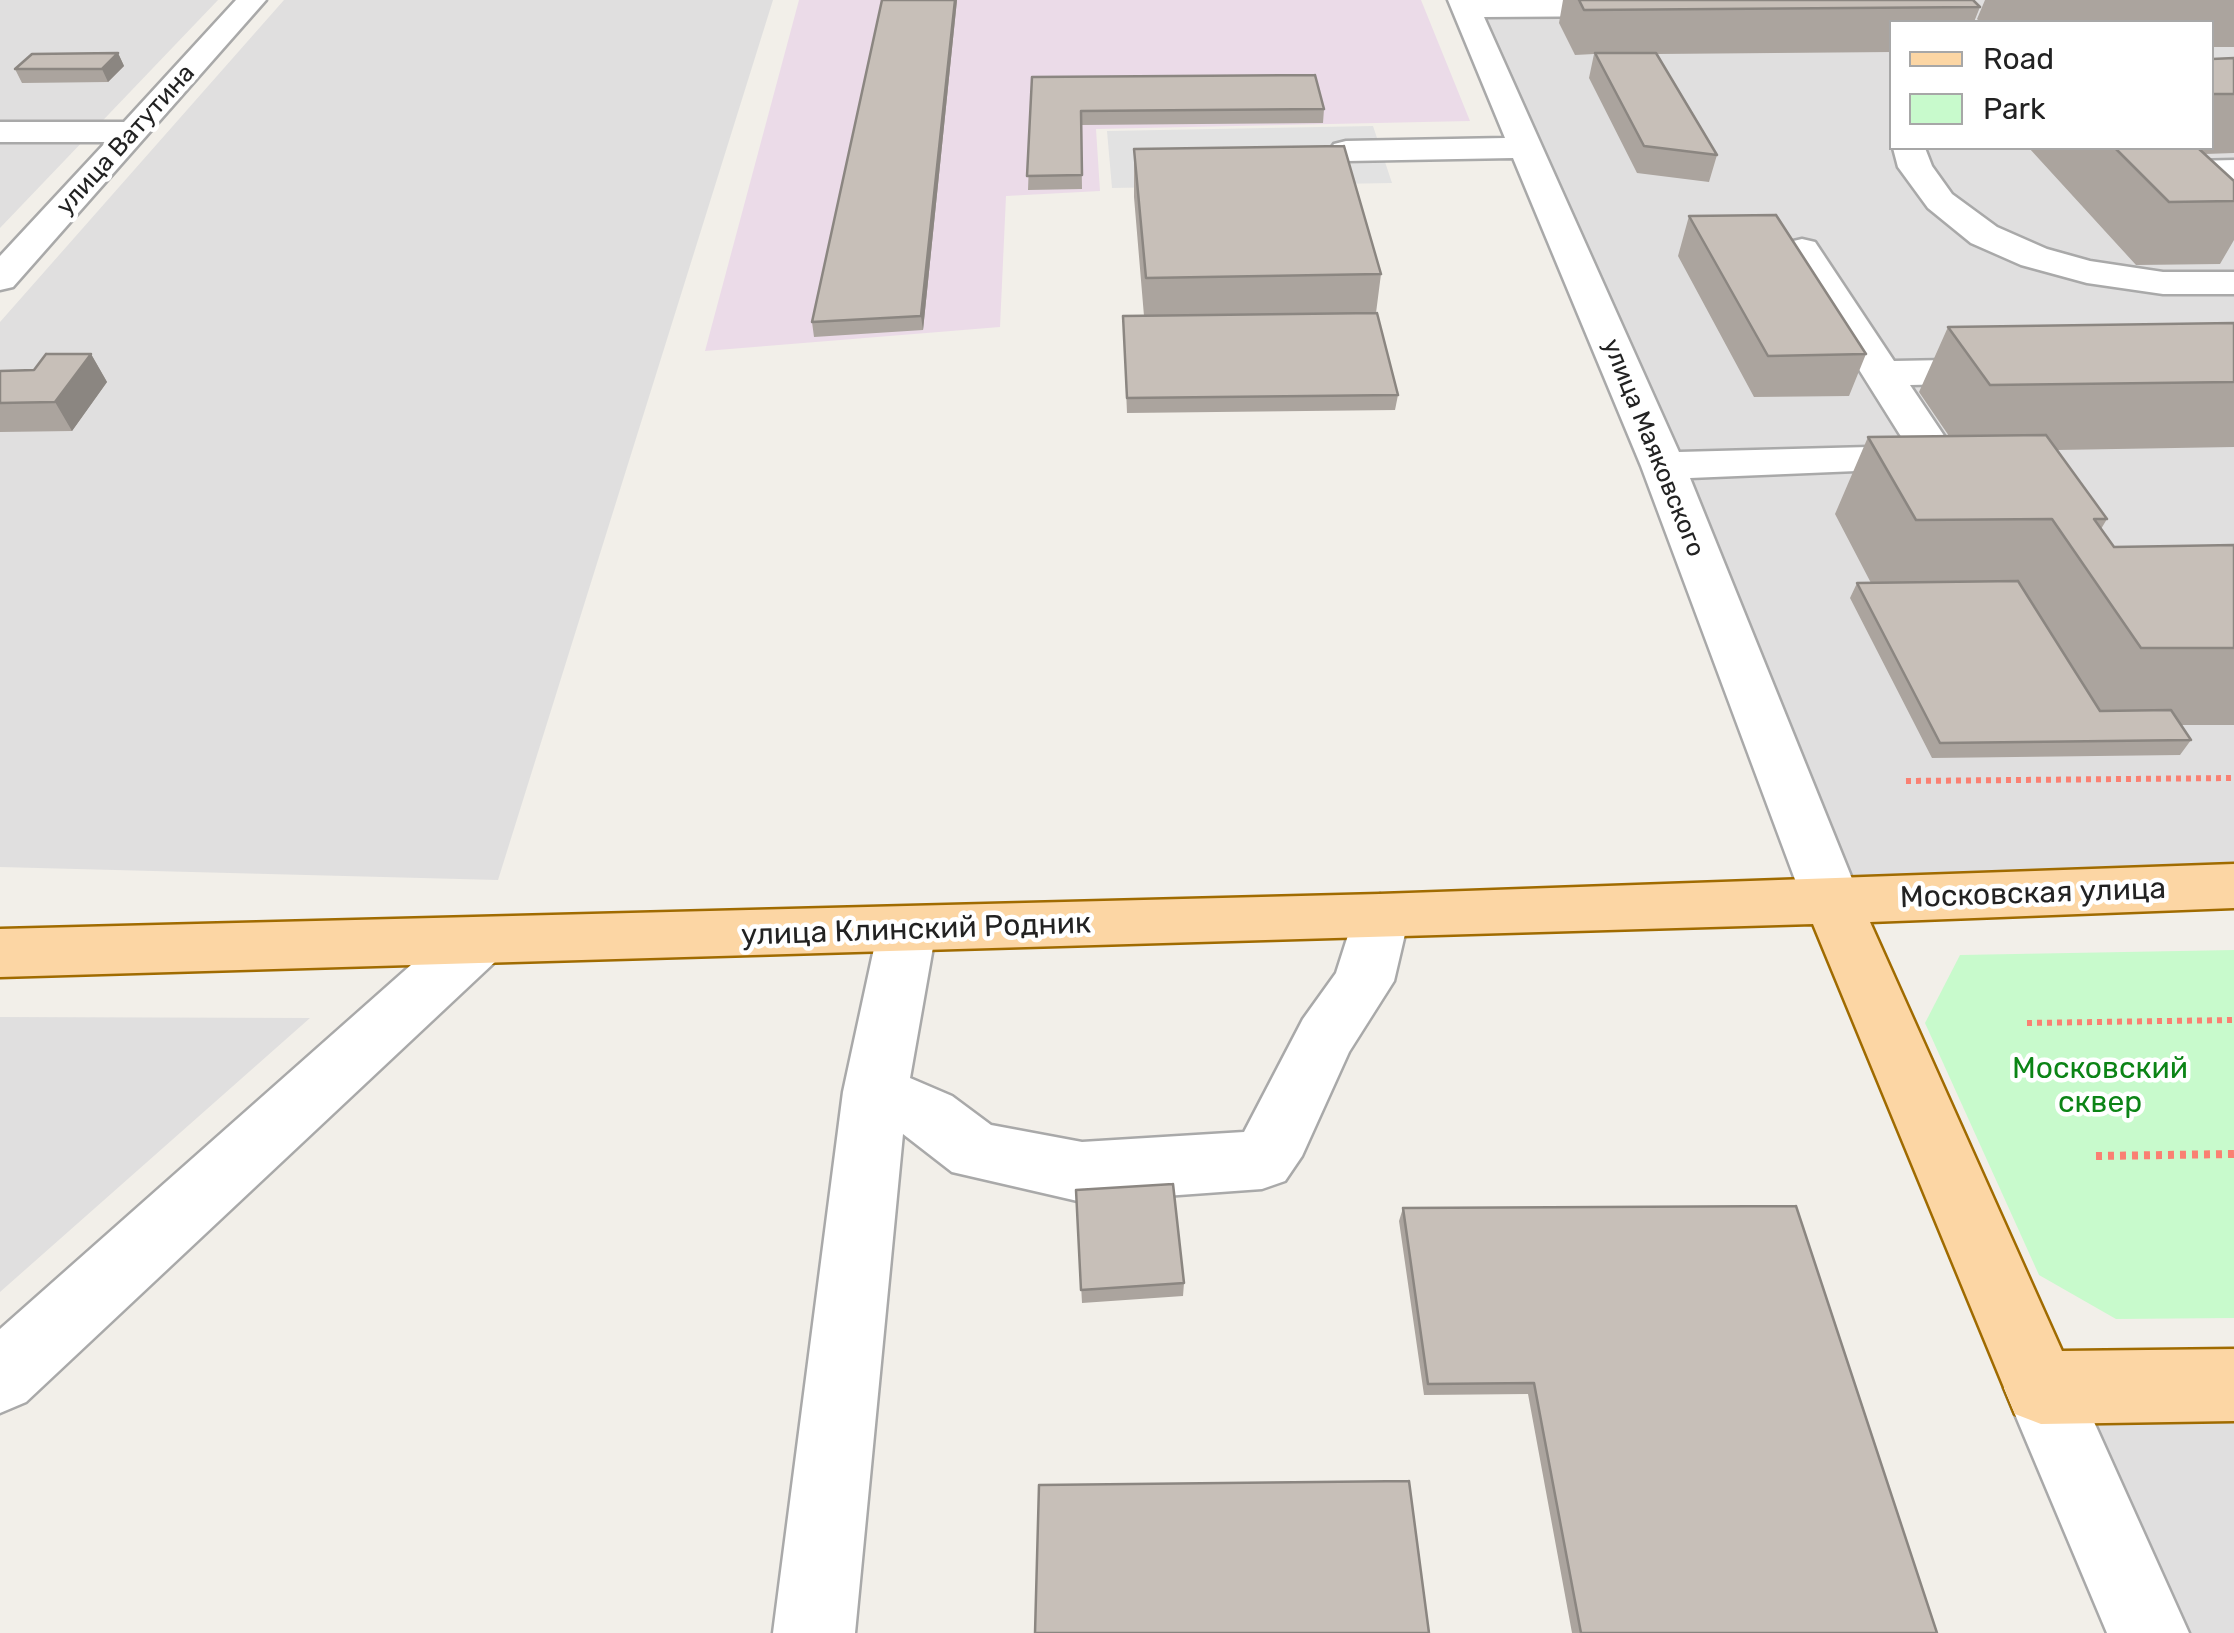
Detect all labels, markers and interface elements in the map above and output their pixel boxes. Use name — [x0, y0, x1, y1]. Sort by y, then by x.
legend — [1889, 20, 2214, 150]
text: Road — [1983, 41, 2054, 77]
street label: улица Ватутина — [51, 59, 201, 221]
text: Park — [1983, 91, 2045, 127]
street label: улица Маяковского — [1596, 335, 1710, 561]
street label: Московская улица — [1899, 871, 2167, 917]
street label: улица Клинский Родник — [740, 906, 1092, 954]
park label: Московский сквер — [2012, 1051, 2188, 1122]

